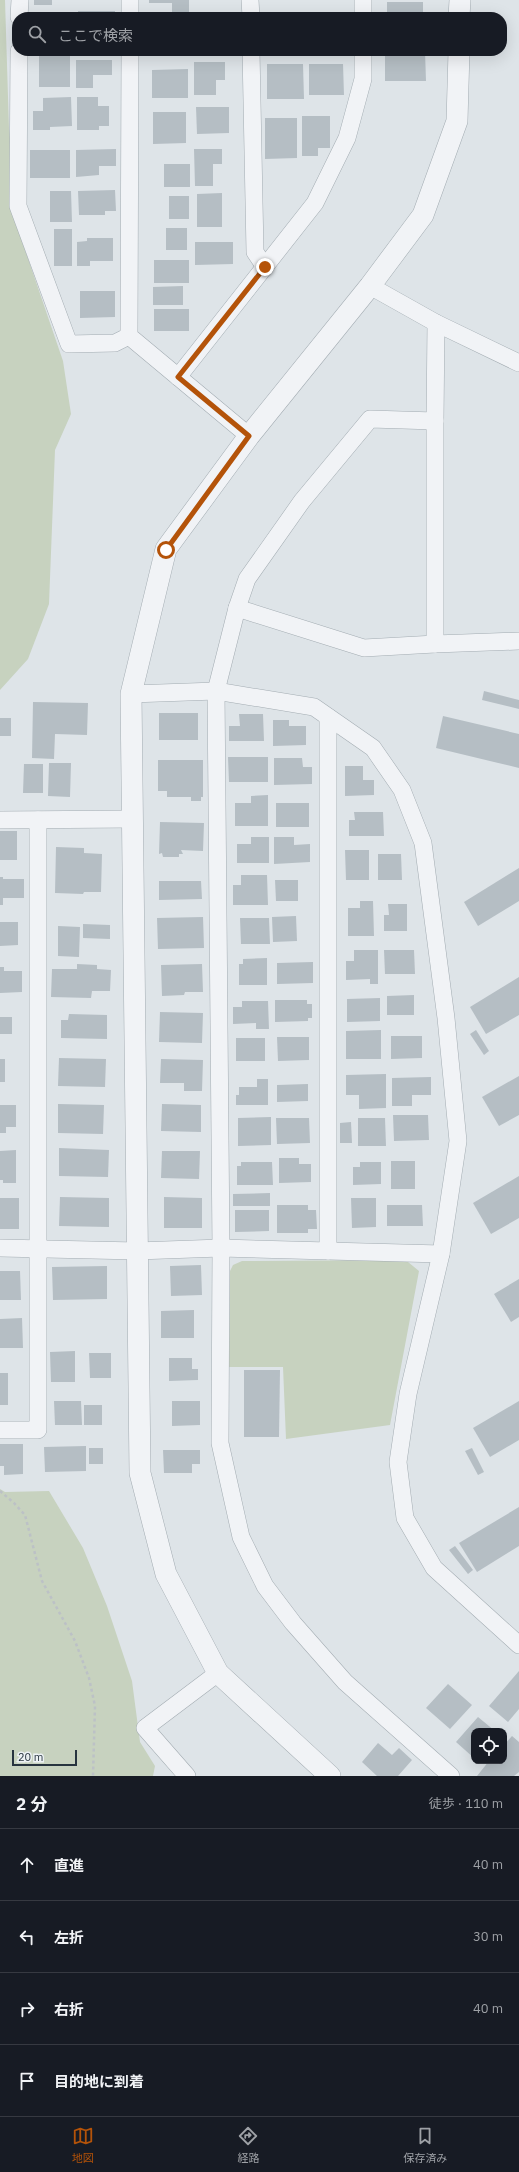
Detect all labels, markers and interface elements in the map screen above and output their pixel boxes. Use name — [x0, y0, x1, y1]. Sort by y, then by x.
search box — [12, 12, 507, 56]
icon: search — [26, 23, 48, 45]
text: ここで検索 — [58, 26, 133, 45]
route end — [256, 258, 274, 276]
route start — [157, 541, 175, 559]
map controls — [471, 1728, 507, 1764]
button: locate — [471, 1728, 507, 1764]
scale bar — [12, 1748, 77, 1767]
text: 20 m — [18, 1750, 43, 1764]
text: 2 分 — [16, 1793, 47, 1815]
text: 徒歩 · 110 m — [429, 1795, 503, 1812]
icon: ahead — [16, 1854, 38, 1876]
text: 直進 — [54, 1856, 84, 1875]
text: 40 m — [473, 1856, 503, 1873]
icon: left — [16, 1926, 38, 1948]
text: 左折 — [54, 1928, 84, 1947]
text: 30 m — [473, 1928, 503, 1945]
icon: right — [16, 1998, 38, 2020]
text: 右折 — [54, 2000, 84, 2019]
text: 40 m — [473, 2000, 503, 2017]
icon: arrive — [16, 2070, 38, 2092]
text: 目的地に到着 — [54, 2072, 144, 2091]
tab: 地図 — [72, 2125, 94, 2165]
tab: 経路 — [237, 2125, 259, 2165]
tab: 保存済み — [403, 2125, 447, 2165]

